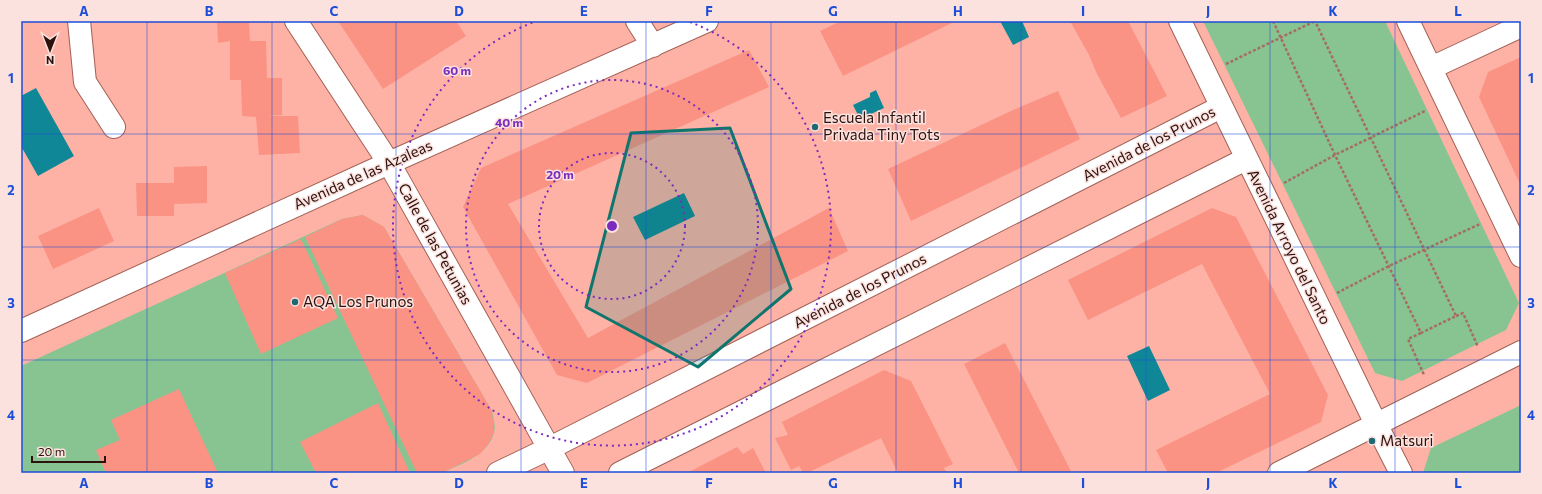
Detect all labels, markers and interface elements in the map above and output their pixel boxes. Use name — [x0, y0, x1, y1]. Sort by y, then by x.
text: A — [79, 3, 89, 19]
text: B — [205, 3, 214, 19]
text: C — [330, 3, 339, 19]
text: D — [454, 3, 464, 19]
text: E — [580, 3, 588, 19]
text: F — [705, 3, 713, 19]
text: G — [828, 3, 838, 19]
text: H — [953, 3, 963, 19]
text: I — [1081, 3, 1085, 19]
text: J — [1206, 3, 1210, 19]
text: K — [1328, 3, 1338, 19]
text: L — [1454, 3, 1462, 19]
north arrow — [30, 30, 70, 70]
text: N — [46, 54, 54, 67]
text: 60 m — [443, 63, 471, 77]
text: 1 — [8, 70, 14, 86]
text: 1 — [1528, 70, 1534, 86]
street label: Avenida de los Prunos — [1079, 102, 1218, 184]
place label: Escuela Infantil Privada Tiny Tots — [823, 108, 940, 143]
text: 40 m — [495, 115, 523, 129]
marker: Escuela Infantil Privada Tiny Tots — [810, 122, 820, 132]
street label: Avenida de las Azaleas — [291, 135, 435, 213]
street label: Avenida Arroyo del Santo — [1244, 166, 1335, 327]
text: 20 m — [546, 167, 574, 181]
street label: Calle de las Petunias — [395, 180, 477, 307]
text: 2 — [7, 182, 15, 198]
text: 2 — [1527, 182, 1535, 198]
centre of rings — [605, 219, 619, 233]
street label: Avenida de los Prunos — [790, 249, 929, 331]
place label: AQA Los Prunos — [303, 292, 413, 310]
text: 3 — [7, 295, 15, 311]
text: 3 — [1527, 295, 1535, 311]
marker: AQA Los Prunos — [290, 297, 300, 307]
text: 4 — [7, 407, 15, 423]
text: 4 — [1527, 407, 1535, 423]
place label: Matsuri — [1380, 431, 1433, 449]
marker: Matsuri — [1367, 436, 1377, 446]
scale bar — [32, 438, 105, 464]
text: 20 m — [38, 444, 65, 458]
text: A — [79, 475, 89, 491]
text: B — [205, 475, 214, 491]
text: C — [330, 475, 339, 491]
text: D — [454, 475, 464, 491]
text: E — [580, 475, 588, 491]
text: F — [705, 475, 713, 491]
text: G — [828, 475, 838, 491]
text: H — [953, 475, 963, 491]
text: I — [1081, 475, 1085, 491]
text: J — [1206, 475, 1210, 491]
text: K — [1328, 475, 1338, 491]
text: L — [1454, 475, 1462, 491]

